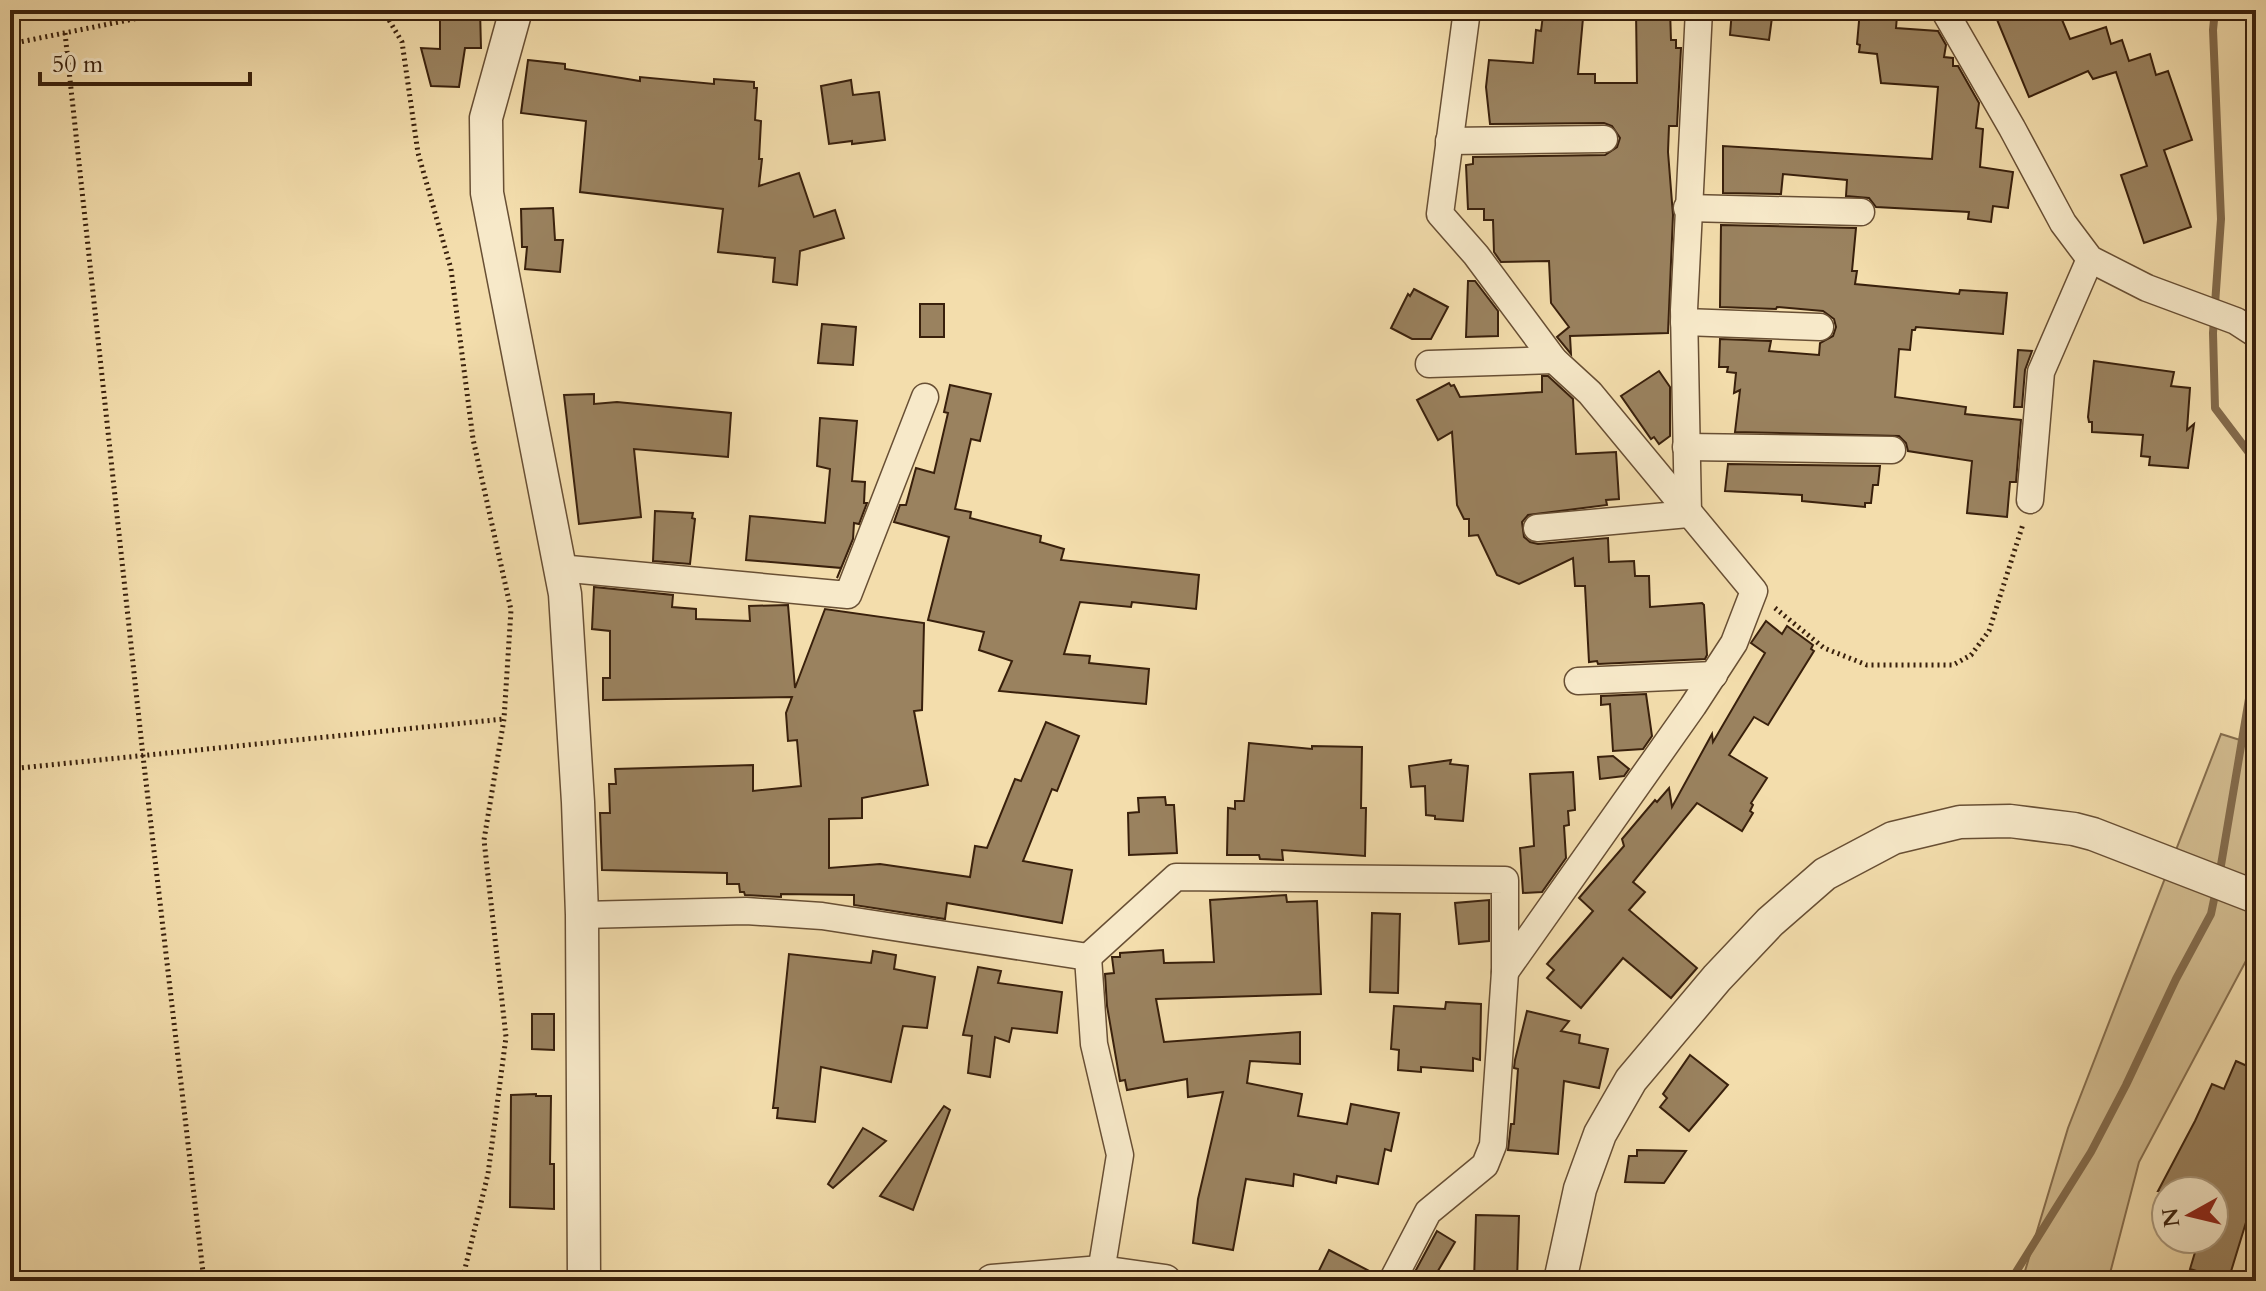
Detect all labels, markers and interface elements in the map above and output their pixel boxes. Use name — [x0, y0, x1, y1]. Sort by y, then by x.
scale bar — [40, 36, 250, 86]
text: 50 m — [52, 48, 104, 81]
north arrow — [2150, 1175, 2230, 1255]
text: N — [2155, 1206, 2187, 1229]

